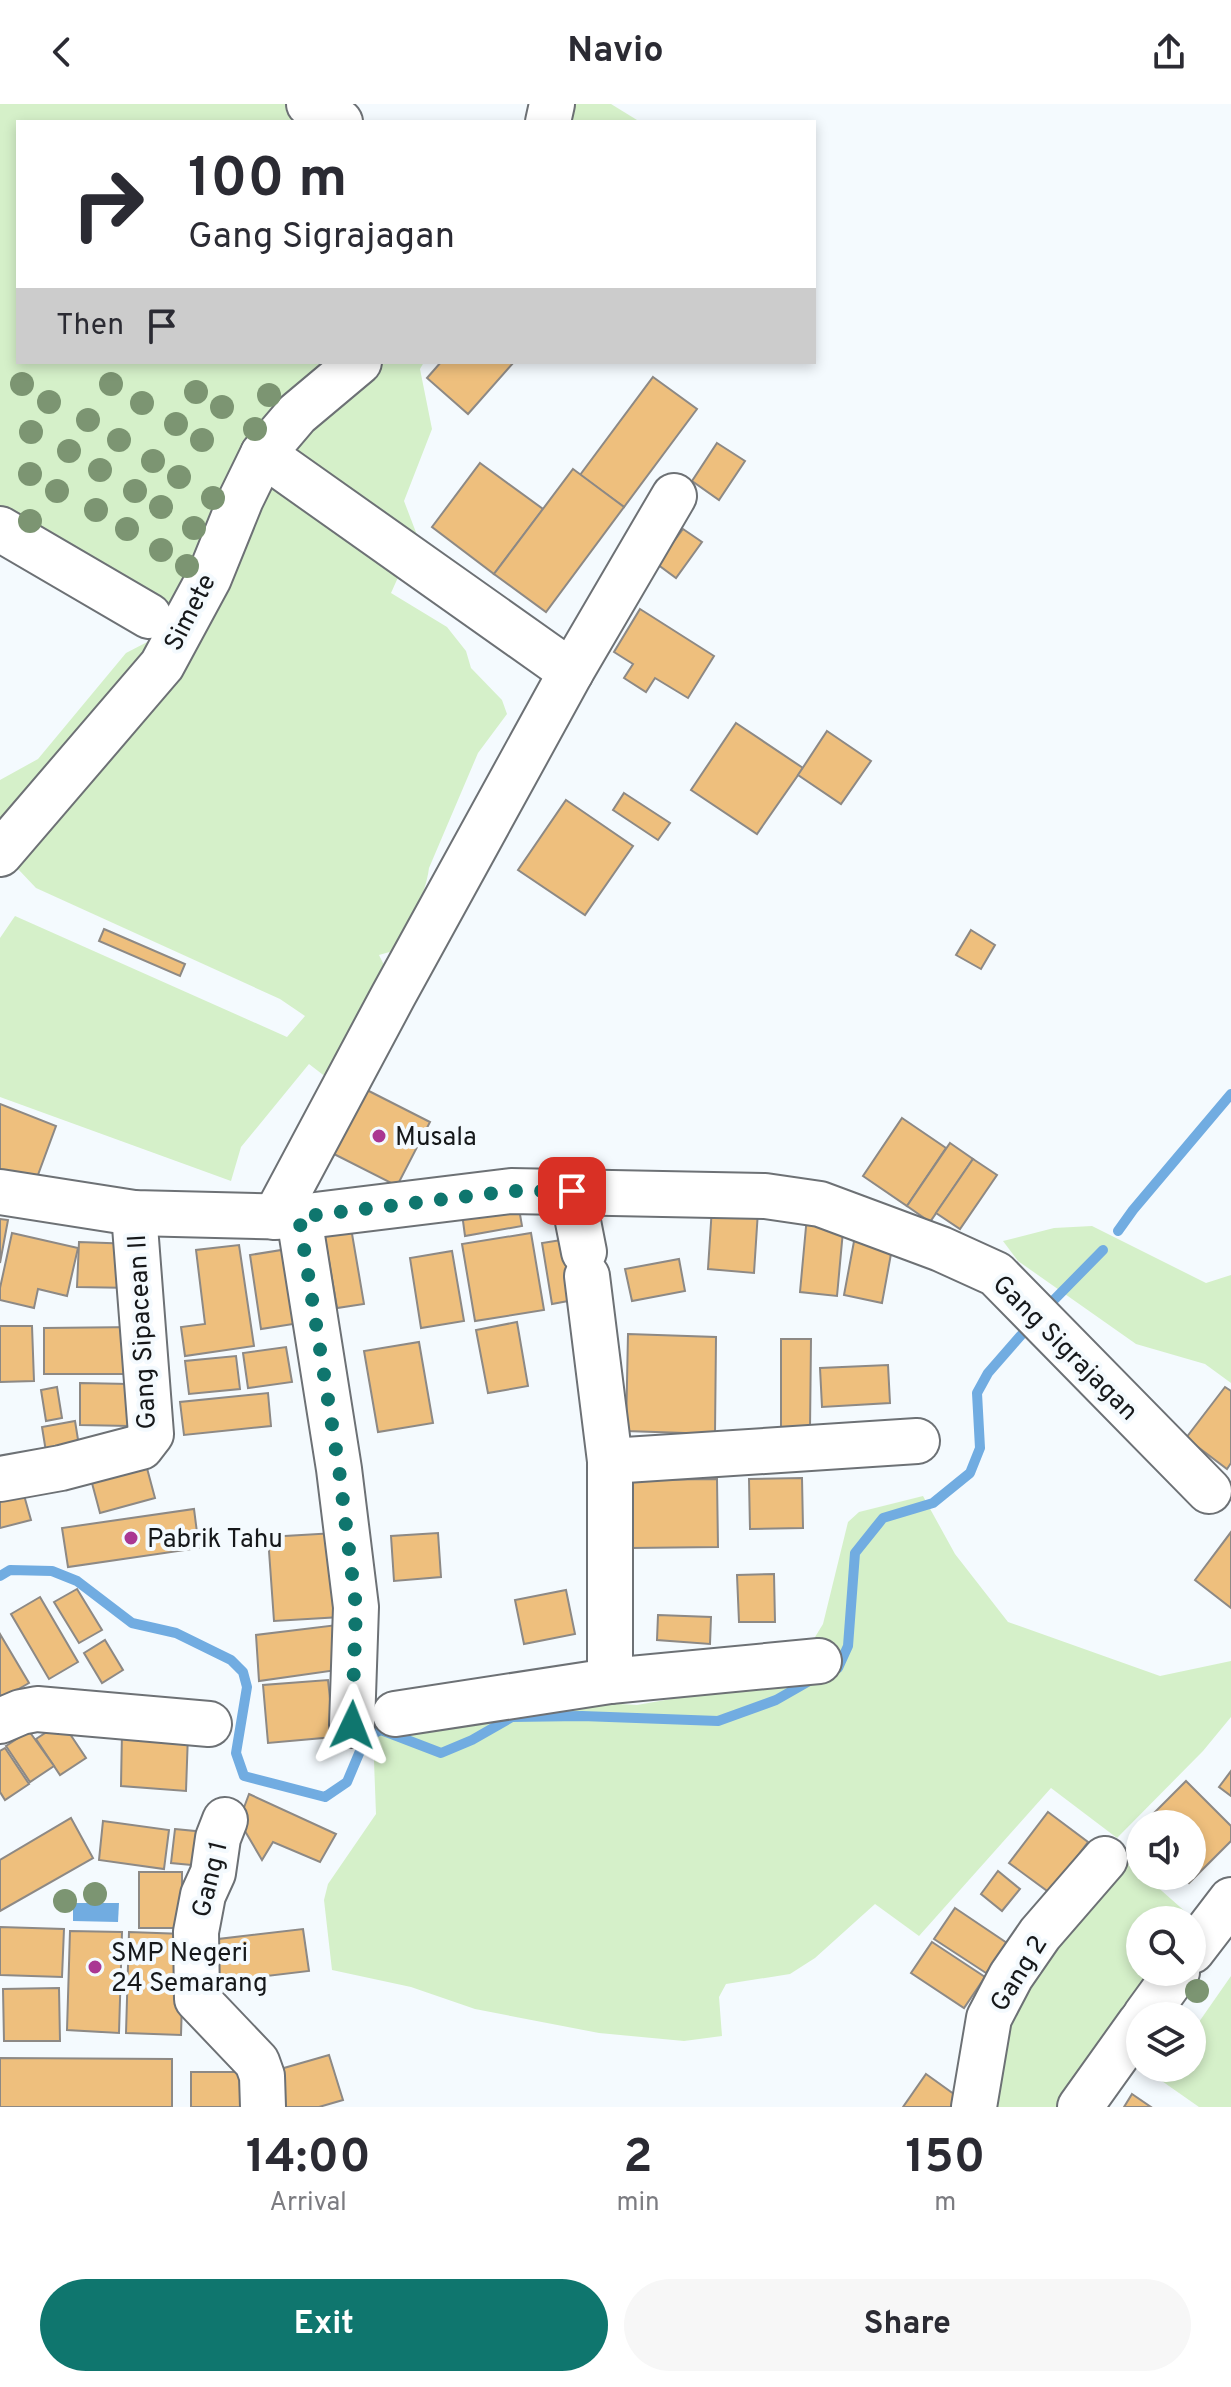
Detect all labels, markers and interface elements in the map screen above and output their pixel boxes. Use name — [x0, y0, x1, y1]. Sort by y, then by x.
text: Navio — [567, 29, 664, 75]
icon: back — [40, 30, 84, 74]
icon: share — [1147, 30, 1191, 74]
text: 100 m — [188, 146, 347, 216]
icon: right — [56, 152, 160, 256]
text: Gang Sigrajagan — [188, 215, 455, 261]
icon: arrive — [140, 304, 184, 348]
text: Then — [56, 308, 124, 345]
street label: Simete — [158, 569, 225, 657]
place label: Musala — [395, 1122, 477, 1155]
marker: Musala — [370, 1127, 388, 1145]
pin — [538, 1157, 606, 1225]
icon: arrive — [550, 1169, 594, 1213]
street label: Gang Sipacean II — [122, 1233, 165, 1430]
street label: Gang Sigrajagan — [984, 1269, 1144, 1429]
place label: Pabrik Tahu — [147, 1524, 283, 1557]
marker: Pabrik Tahu — [122, 1529, 140, 1547]
position arrow — [310, 1683, 394, 1767]
map controls — [1126, 1810, 1206, 2082]
button: sound — [1126, 1810, 1206, 1890]
street label: Gang 1 — [186, 1838, 237, 1921]
button: search — [1126, 1906, 1206, 1986]
street label: Gang 2 — [984, 1930, 1056, 2019]
place label: SMP Negeri 24 Semarang — [111, 1938, 268, 2001]
marker: SMP Negeri 24 Semarang — [86, 1958, 104, 1976]
button: layers — [1126, 2002, 1206, 2082]
text: 14:00 — [246, 2129, 371, 2189]
text: 2 — [623, 2129, 653, 2189]
text: 150 — [905, 2129, 985, 2189]
text: Arrival — [269, 2187, 347, 2220]
text: min — [616, 2187, 660, 2220]
text: m — [934, 2187, 956, 2220]
button: Exit — [40, 2279, 608, 2371]
button: Share — [624, 2279, 1191, 2371]

